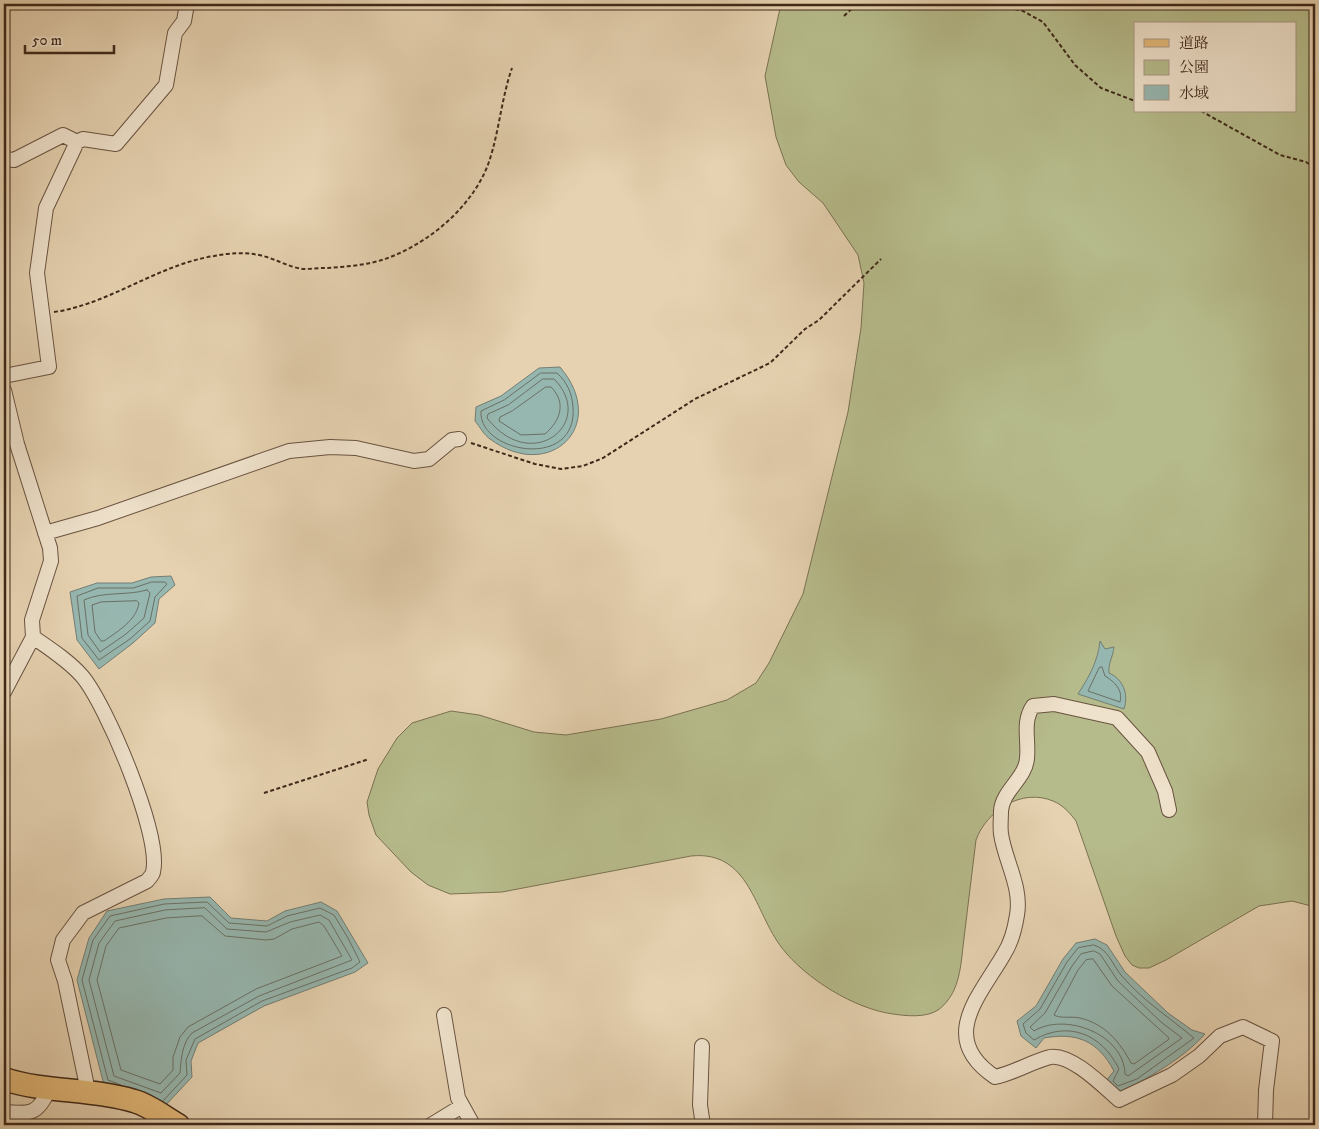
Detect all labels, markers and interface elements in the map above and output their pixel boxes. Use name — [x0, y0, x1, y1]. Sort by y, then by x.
scale bar — [25, 22, 114, 54]
legend — [1134, 22, 1296, 112]
text: 50 m — [32, 31, 62, 50]
text: 道路 — [1179, 34, 1209, 53]
text: 公園 — [1179, 58, 1209, 77]
text: 水域 — [1179, 84, 1209, 103]

